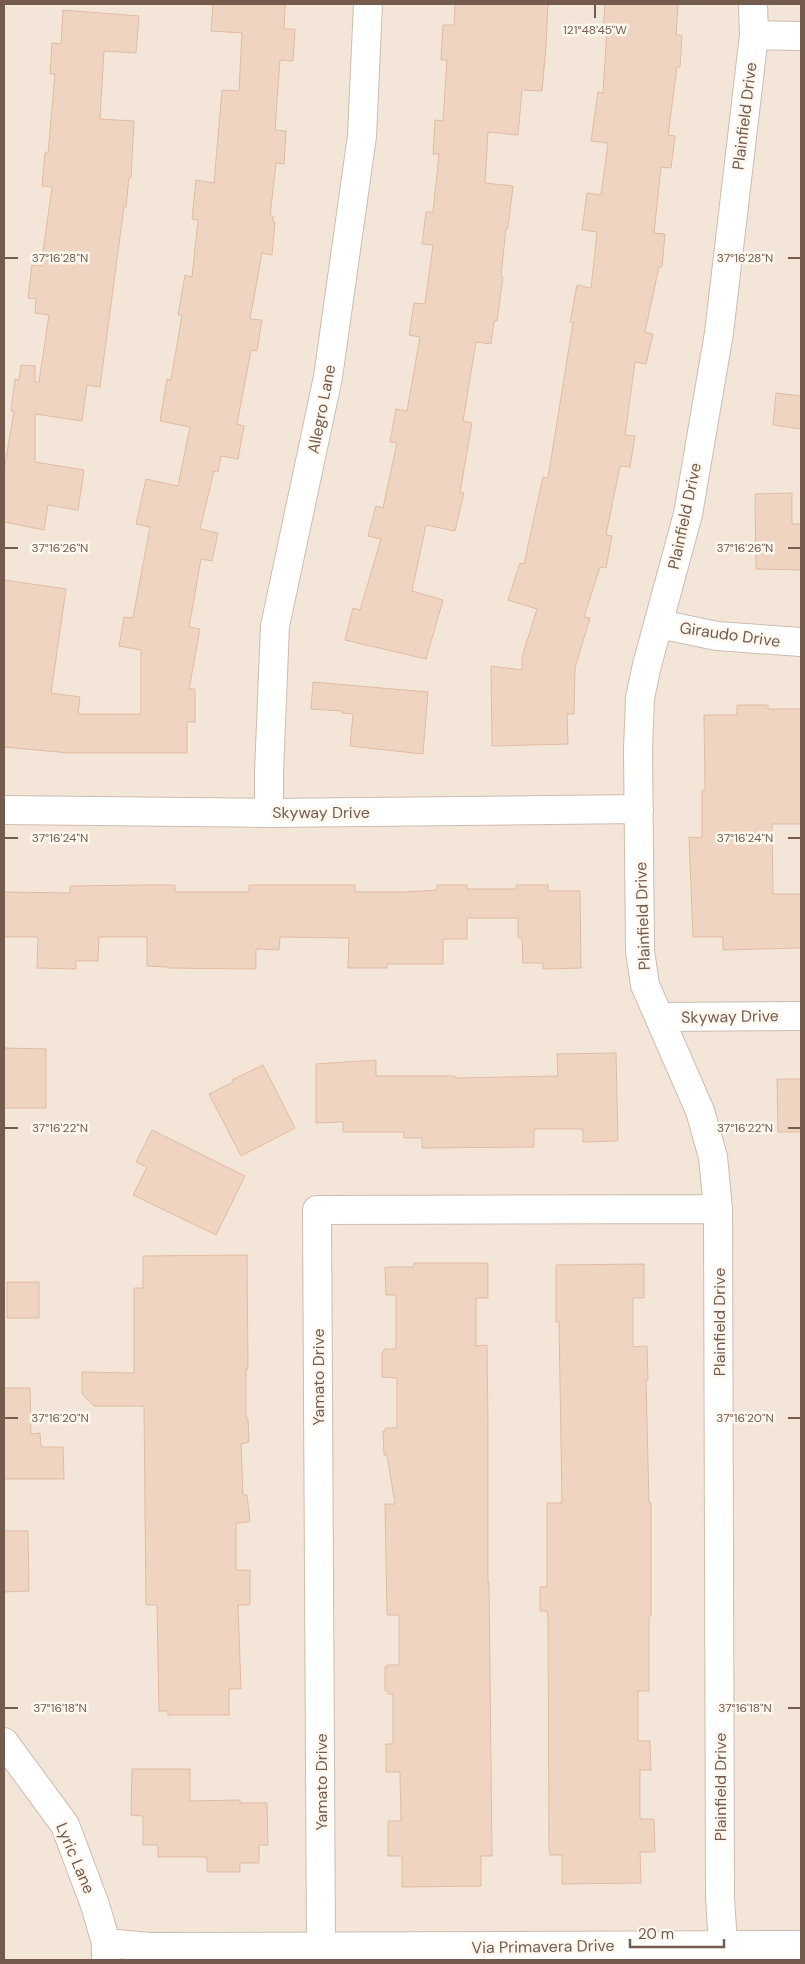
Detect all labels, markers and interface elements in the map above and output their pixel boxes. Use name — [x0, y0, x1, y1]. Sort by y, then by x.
text: 121°48'45"W — [563, 22, 627, 38]
street label: Plainfield Drive — [727, 61, 762, 171]
text: 37°16'28"N — [32, 250, 88, 266]
text: 37°16'28"N — [717, 250, 773, 266]
street label: Allegro Lane — [303, 363, 340, 456]
street label: Plainfield Drive — [663, 461, 706, 571]
text: 37°16'26"N — [32, 540, 88, 556]
text: 37°16'26"N — [717, 540, 773, 556]
street label: Giraudo Drive — [678, 617, 782, 652]
street label: Skyway Drive — [272, 802, 370, 823]
text: 37°16'24"N — [32, 830, 88, 846]
text: 37°16'24"N — [717, 830, 773, 846]
street label: Plainfield Drive — [630, 861, 655, 971]
street label: Skyway Drive — [681, 1005, 779, 1028]
text: 37°16'22"N — [32, 1120, 88, 1136]
text: 37°16'22"N — [717, 1120, 773, 1136]
street label: Plainfield Drive — [709, 1268, 730, 1376]
street label: Yamato Drive — [308, 1328, 329, 1426]
text: 37°16'20"N — [31, 1410, 89, 1426]
text: 37°16'20"N — [716, 1410, 774, 1426]
text: 37°16'18"N — [33, 1700, 87, 1716]
text: 37°16'18"N — [718, 1700, 772, 1716]
street label: Yamato Drive — [311, 1733, 332, 1831]
street label: Plainfield Drive — [710, 1733, 731, 1841]
street label: Lyric Lane — [51, 1820, 100, 1897]
scale bar — [630, 1916, 724, 1948]
text: 20 m — [638, 1924, 674, 1944]
street label: Via Primavera Drive — [471, 1935, 615, 1958]

